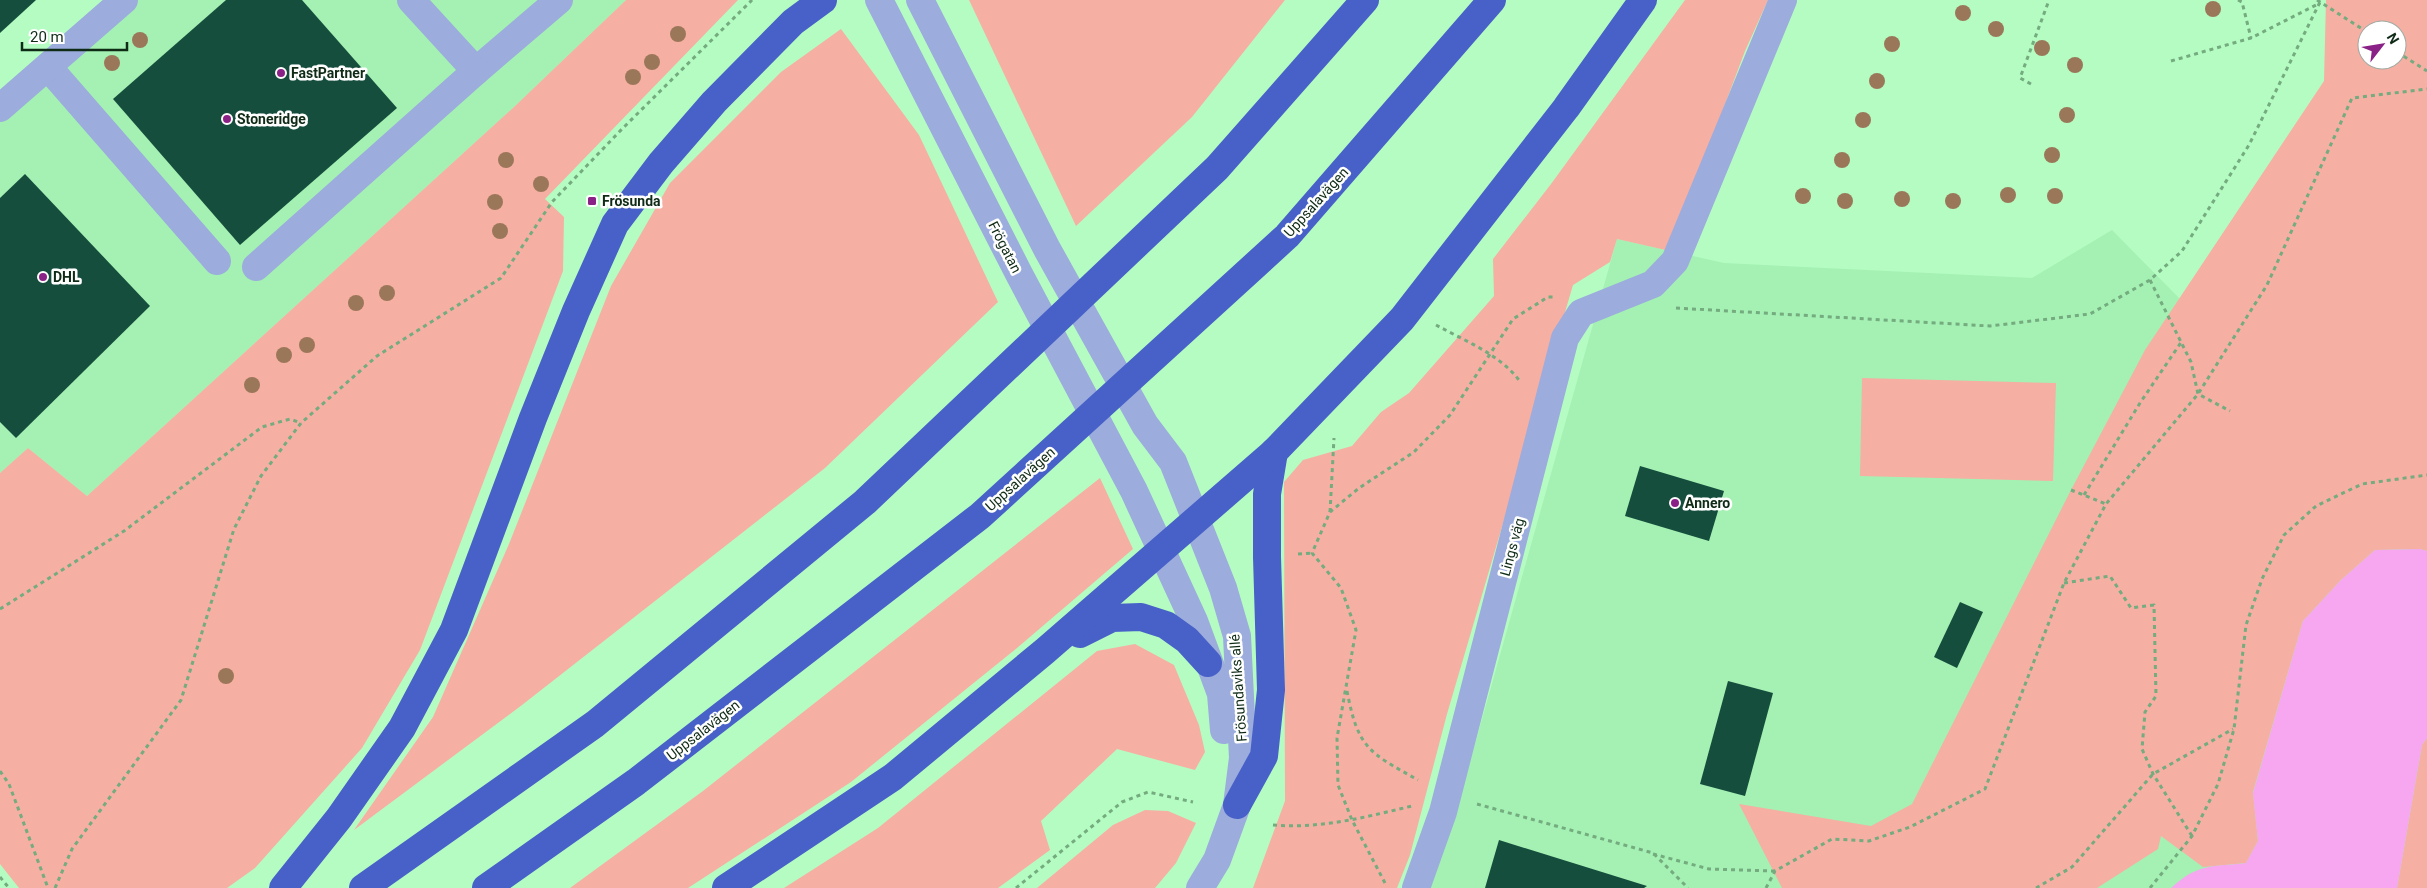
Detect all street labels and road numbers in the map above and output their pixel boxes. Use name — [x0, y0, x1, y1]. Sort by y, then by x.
street label: Uppsalavägen — [1281, 164, 1351, 240]
street label: Frögatan — [985, 219, 1025, 275]
street label: Uppsalavägen — [982, 444, 1058, 514]
street label: Lings väg — [1497, 516, 1527, 578]
street label: Frösundaviks allé — [1226, 634, 1250, 742]
street label: Uppsalavägen — [663, 697, 743, 763]

